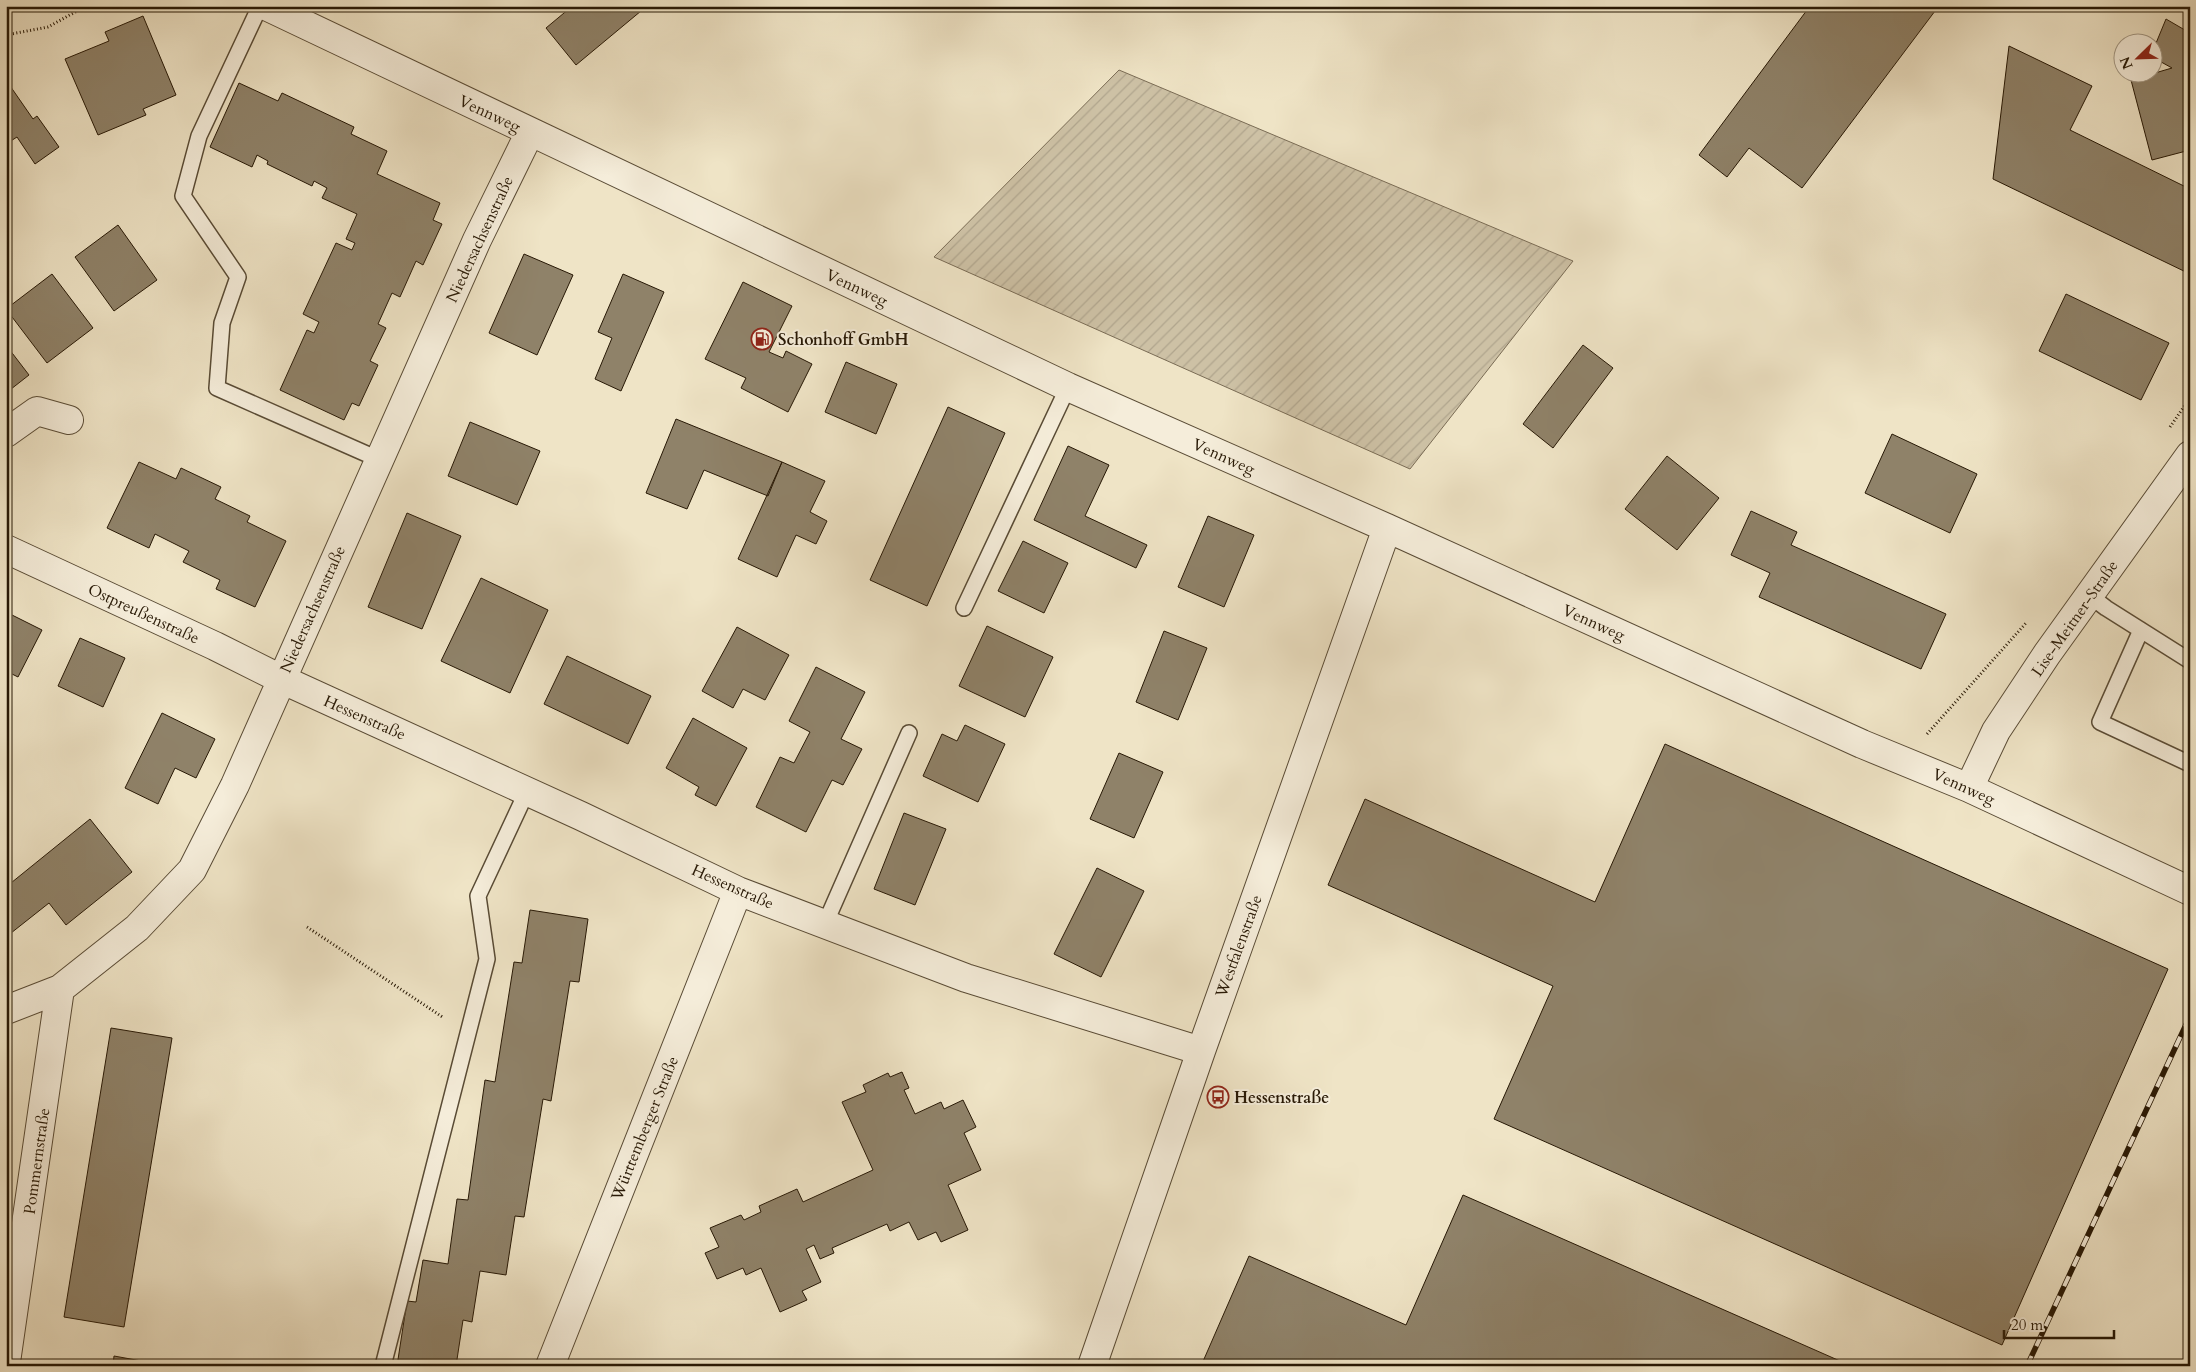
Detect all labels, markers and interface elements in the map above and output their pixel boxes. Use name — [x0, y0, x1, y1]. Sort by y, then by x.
north arrow — [2114, 32, 2164, 82]
text: N — [2115, 54, 2138, 72]
street label: Vennweg — [455, 90, 524, 138]
street label: Niedersachsenstraße — [441, 173, 519, 306]
street label: Vennweg — [822, 264, 891, 312]
fuel station icon: Schonhoff GmbH — [750, 327, 774, 351]
place label: Schonhoff GmbH — [778, 329, 909, 351]
street label: Vennweg — [1189, 433, 1258, 480]
street label: Niedersachsenstraße — [275, 542, 351, 676]
street label: Lise-Meitner-Straße — [2026, 556, 2123, 681]
street label: Ostpreußenstraße — [84, 578, 203, 649]
street label: Vennweg — [1559, 599, 1628, 646]
street label: Hessenstraße — [320, 690, 409, 746]
street label: Vennweg — [1929, 763, 1998, 810]
street label: Hessenstraße — [688, 859, 777, 915]
street label: Westfalenstraße — [1210, 892, 1268, 1002]
street label: Württemberger Straße — [606, 1053, 684, 1205]
bus stop icon: Hessenstraße — [1206, 1085, 1230, 1109]
place label: Hessenstraße — [1234, 1087, 1329, 1109]
street label: Pommernstraße — [19, 1106, 55, 1216]
scale bar — [2004, 1307, 2114, 1339]
text: 20 m — [2011, 1315, 2043, 1335]

